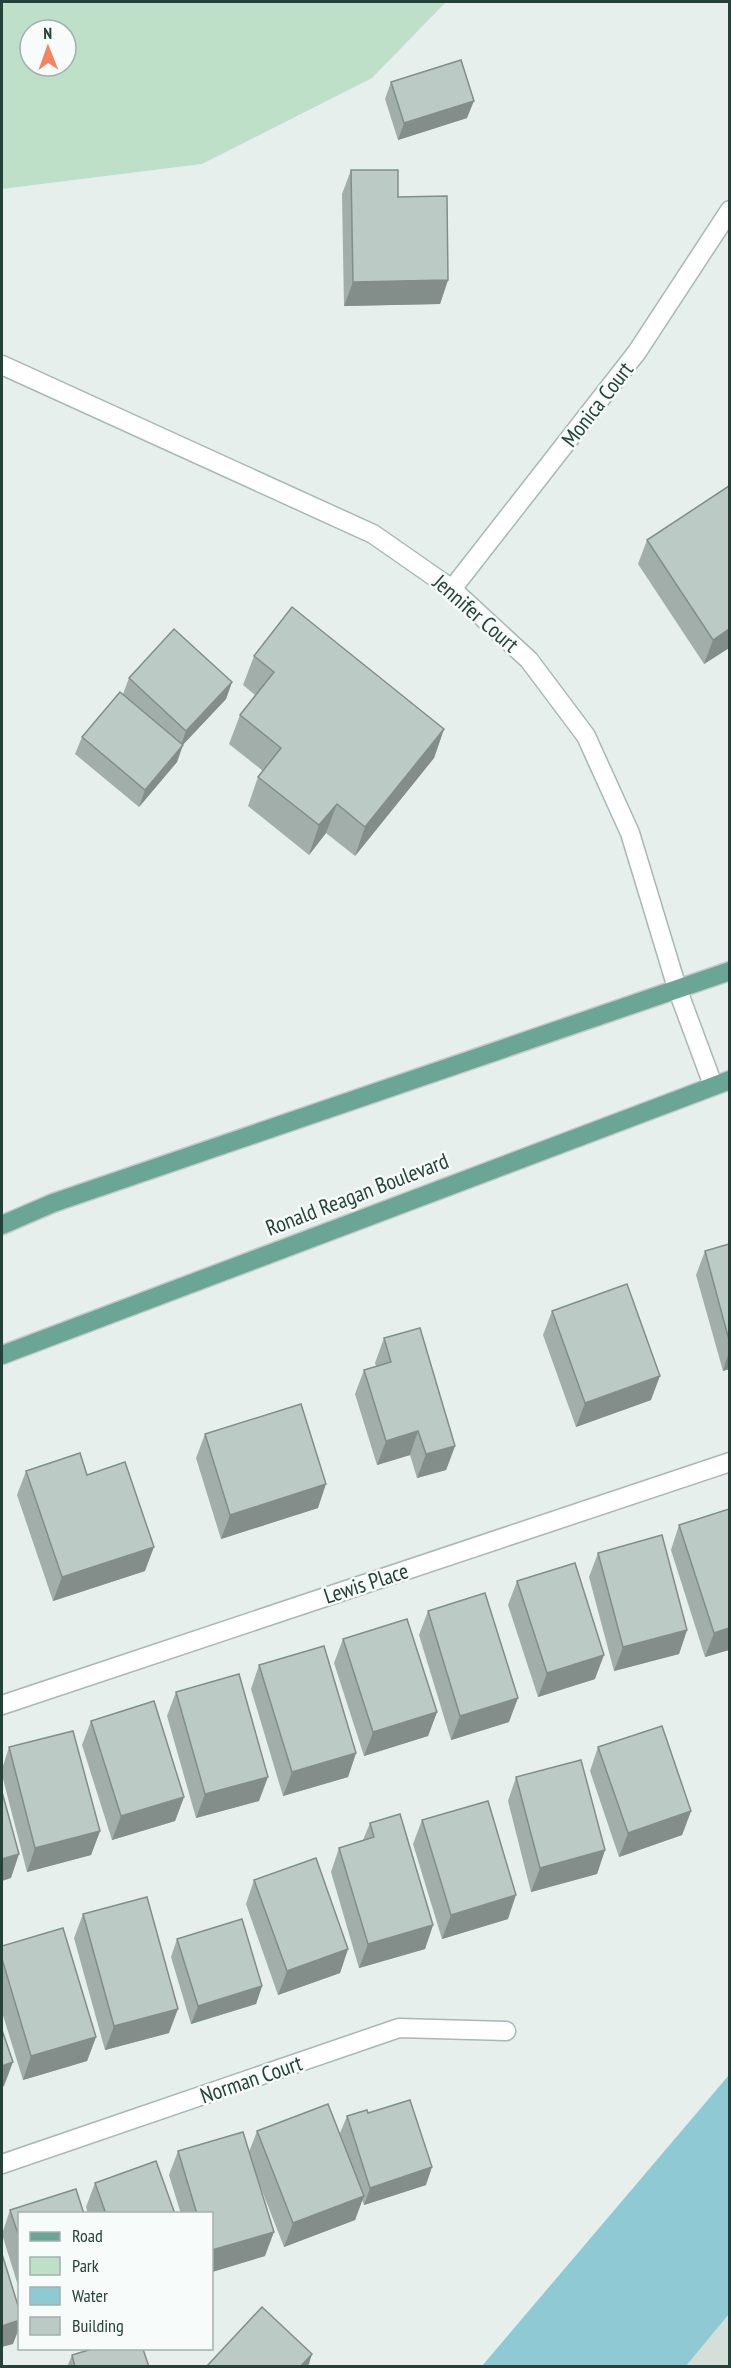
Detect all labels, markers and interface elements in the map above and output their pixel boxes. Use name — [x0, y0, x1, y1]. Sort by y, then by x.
north arrow — [18, 18, 78, 78]
text: N — [43, 23, 52, 43]
street label: Monica Court — [555, 356, 639, 452]
street label: Jennifer Court — [426, 567, 525, 658]
street label: Ronald Reagan Boulevard — [262, 1146, 452, 1242]
street label: Lewis Place — [320, 1556, 412, 1610]
street label: Norman Court — [196, 2049, 306, 2109]
legend — [18, 2212, 213, 2350]
text: Road — [72, 2224, 103, 2247]
text: Park — [72, 2254, 99, 2277]
text: Water — [72, 2284, 108, 2307]
text: Building — [72, 2314, 124, 2337]

